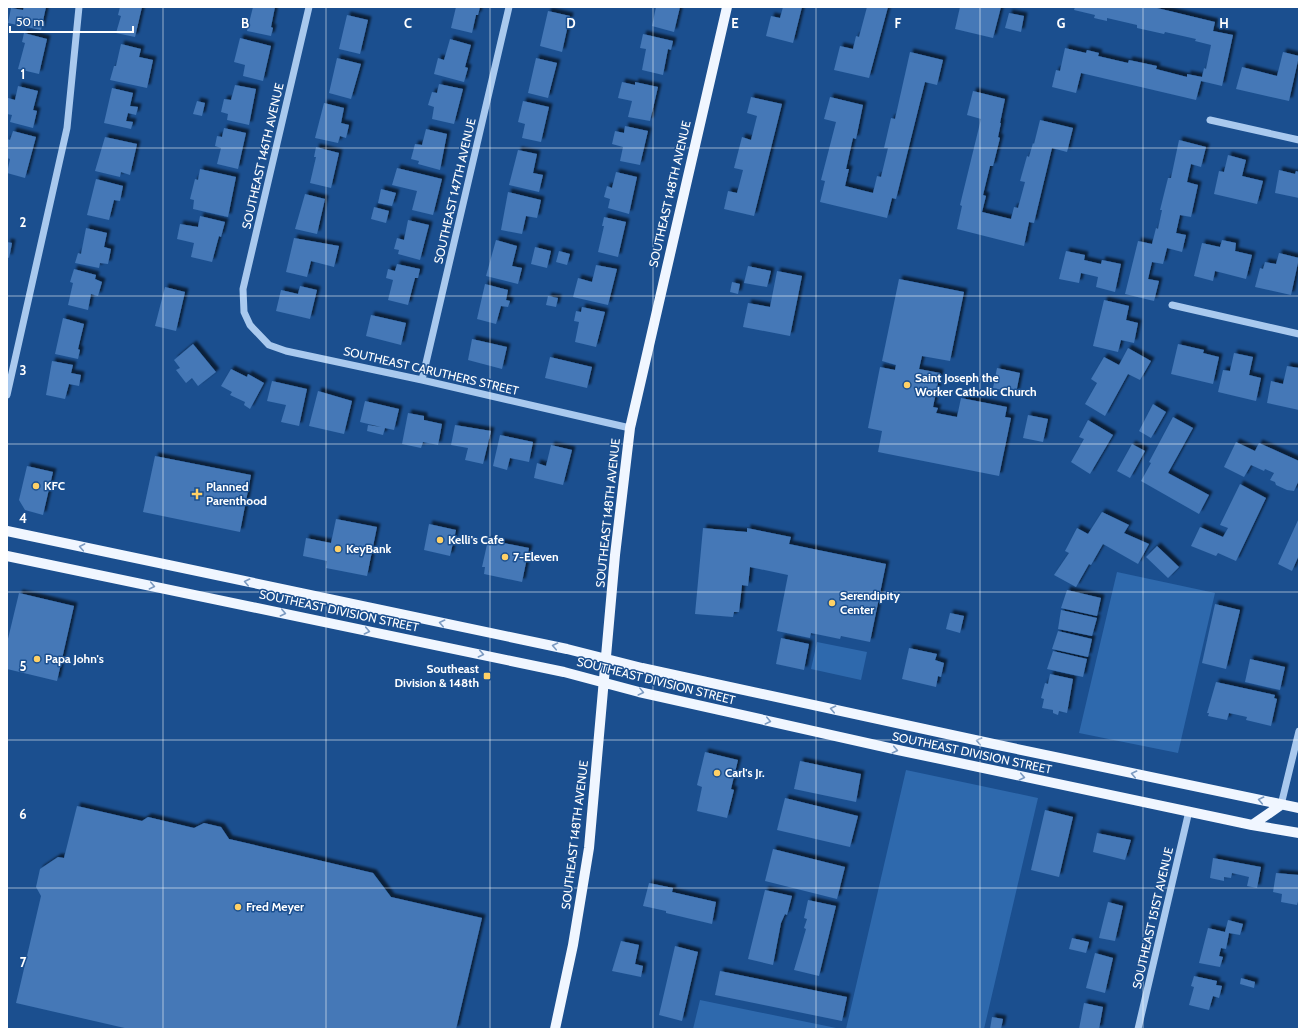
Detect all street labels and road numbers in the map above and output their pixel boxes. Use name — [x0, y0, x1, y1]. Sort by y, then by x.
street label: SOUTHEAST 146TH AVENUE — [238, 81, 287, 230]
street label: SOUTHEAST 147TH AVENUE — [430, 116, 479, 265]
street label: SOUTHEAST 148TH AVENUE — [645, 119, 694, 269]
street label: SOUTHEAST CARUTHERS STREET — [342, 343, 521, 398]
street label: SOUTHEAST 148TH AVENUE — [592, 437, 623, 588]
street label: SOUTHEAST DIVISION STREET — [258, 586, 421, 635]
street label: SOUTHEAST DIVISION STREET — [575, 654, 738, 708]
street label: SOUTHEAST DIVISION STREET — [891, 728, 1054, 777]
street label: SOUTHEAST 148TH AVENUE — [558, 759, 591, 910]
street label: SOUTHEAST 151ST AVENUE — [1129, 845, 1176, 990]

